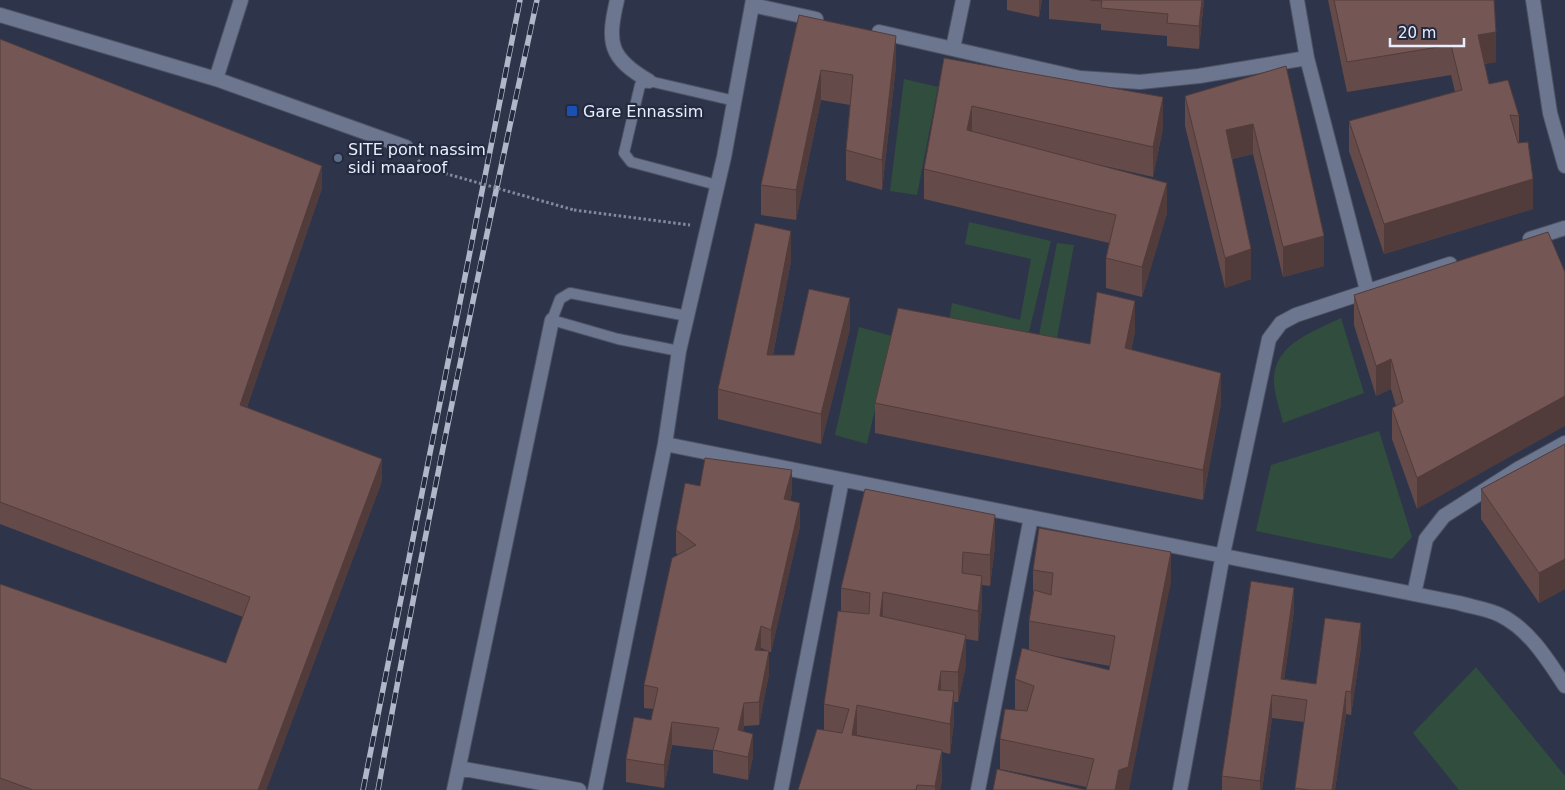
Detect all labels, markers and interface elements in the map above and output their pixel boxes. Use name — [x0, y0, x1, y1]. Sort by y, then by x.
scale bar — [1390, 15, 1464, 47]
text: 20 m — [1398, 24, 1436, 42]
place label: Gare Ennassim — [583, 102, 703, 121]
marker: Gare Ennassim — [565, 104, 579, 118]
place label: SITE pont nassim sidi maaroof — [348, 140, 486, 177]
marker: SITE pont nassim sidi maaroof — [332, 152, 344, 164]

